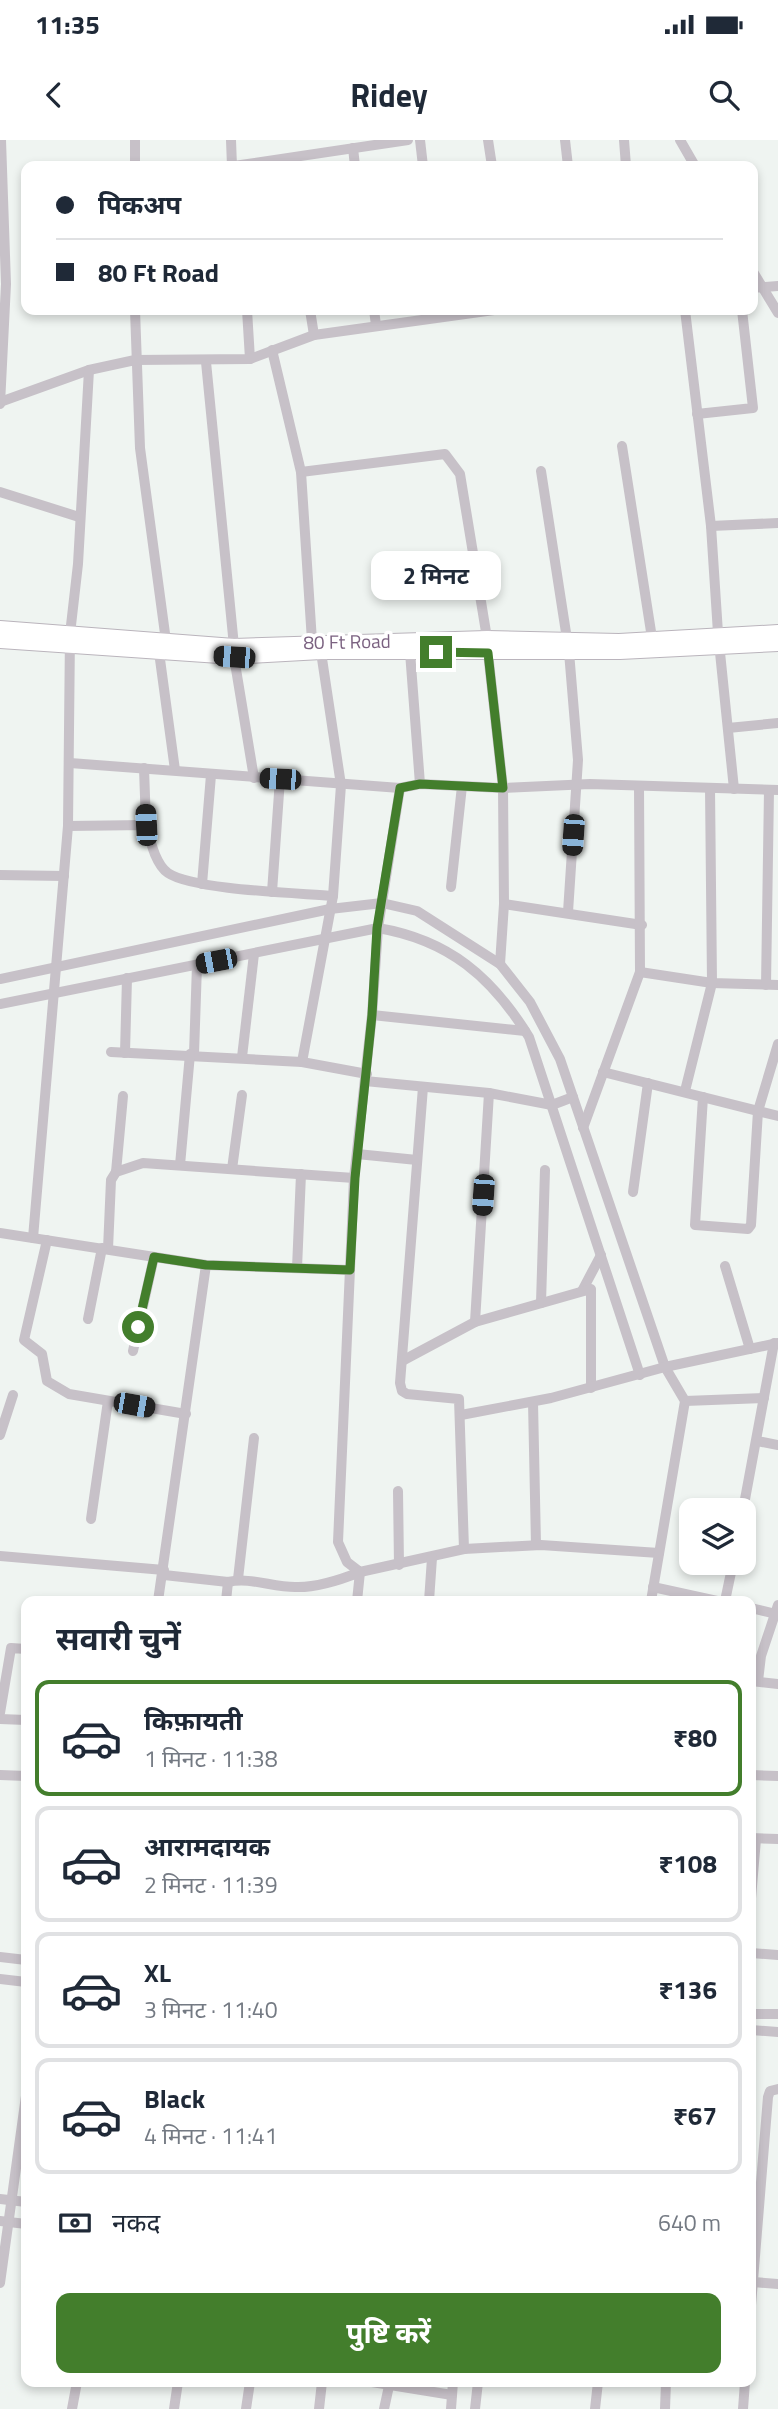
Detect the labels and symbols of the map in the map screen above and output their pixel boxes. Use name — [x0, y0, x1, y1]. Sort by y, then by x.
callout: 2 मिनट — [371, 550, 501, 600]
street label: 80 Ft Road — [303, 626, 391, 656]
route end — [420, 636, 452, 668]
car — [213, 645, 256, 669]
car — [259, 767, 302, 791]
car — [135, 803, 158, 847]
car — [562, 813, 585, 857]
car — [194, 947, 239, 975]
car — [472, 1173, 495, 1217]
route start — [122, 1311, 154, 1343]
car — [112, 1391, 157, 1419]

